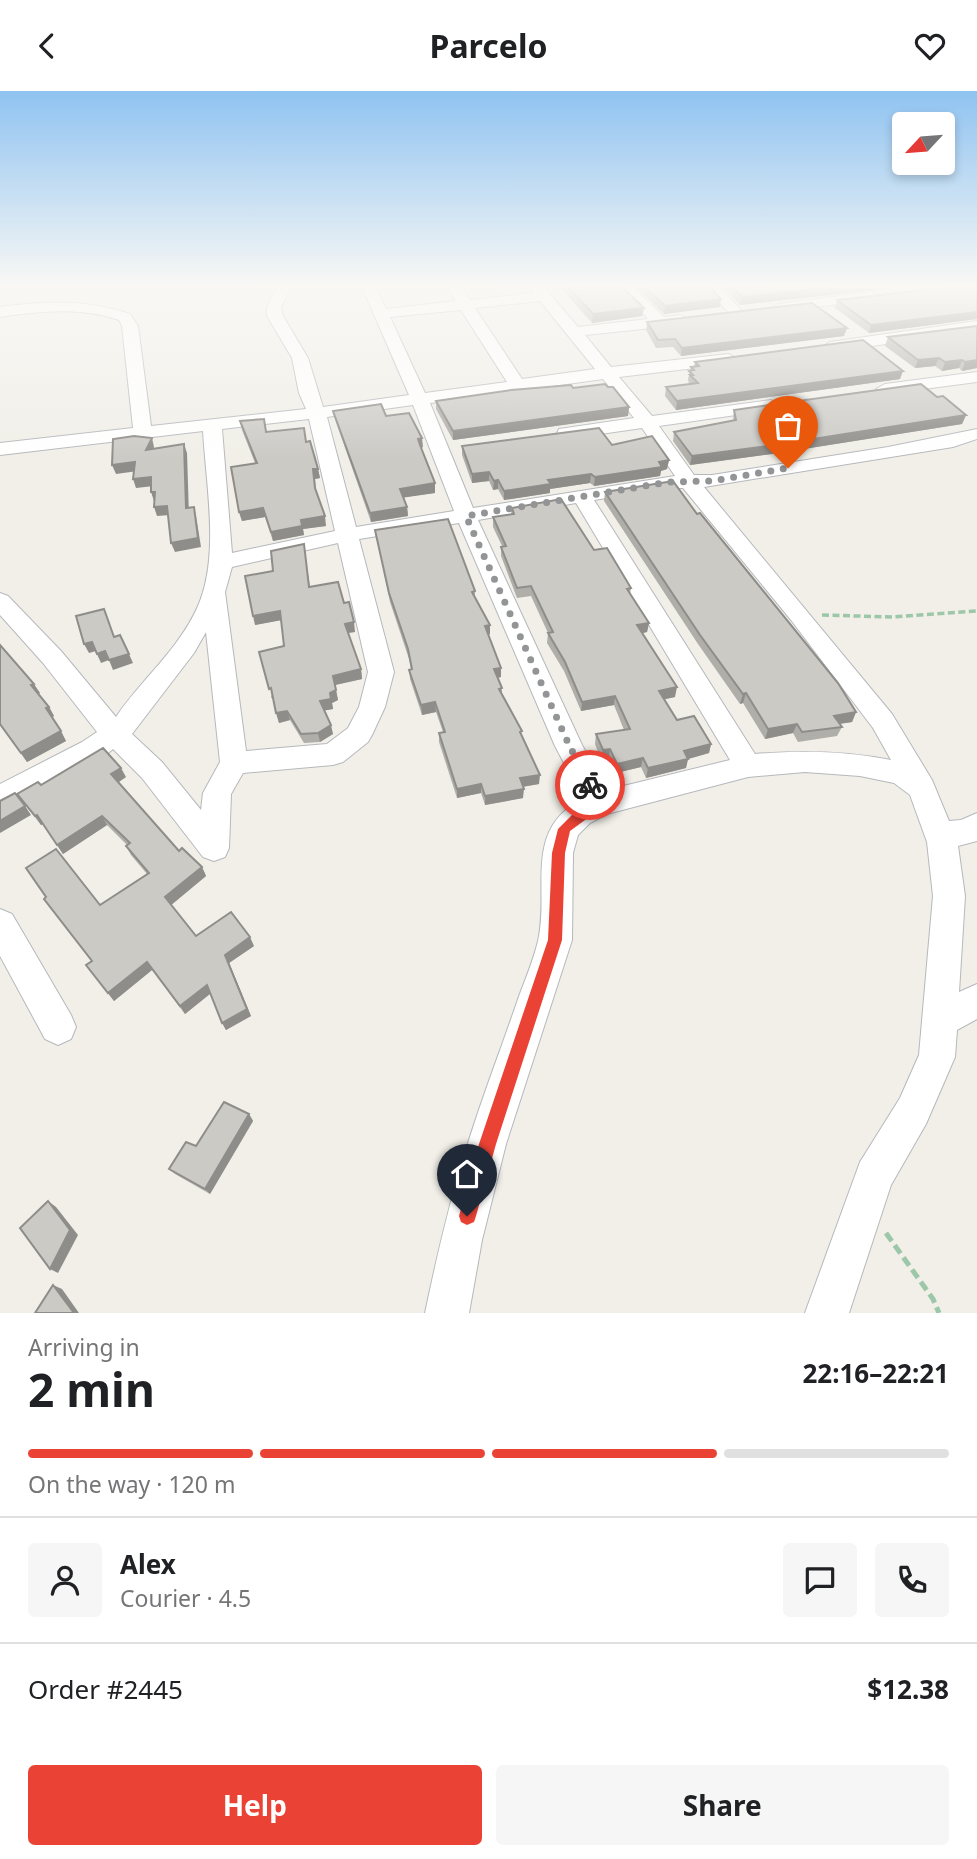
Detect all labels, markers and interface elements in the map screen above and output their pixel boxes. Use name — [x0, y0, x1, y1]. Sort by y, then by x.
text: Parcelo — [430, 24, 547, 67]
icon: back — [28, 27, 66, 65]
icon: heart — [911, 27, 949, 65]
north arrow — [892, 112, 956, 175]
map controls — [892, 112, 955, 175]
pin — [758, 396, 818, 468]
icon: bag — [769, 407, 807, 445]
courier — [555, 750, 625, 820]
icon: bike — [571, 766, 609, 804]
pin — [437, 1144, 497, 1216]
icon: home — [448, 1155, 486, 1193]
text: Arriving in — [28, 1331, 140, 1363]
text: 22:16–22:21 — [802, 1355, 949, 1391]
text: 2 min — [28, 1358, 155, 1420]
text: On the way · 120 m — [28, 1468, 235, 1500]
button: person — [28, 1543, 102, 1617]
button: chat — [783, 1543, 857, 1617]
button: phone — [875, 1543, 949, 1617]
text: Alex — [120, 1546, 176, 1582]
text: Courier · 4.5 — [120, 1582, 251, 1614]
text: Order #2445 — [28, 1671, 183, 1707]
text: $12.38 — [867, 1671, 949, 1707]
button: Help — [28, 1765, 482, 1845]
button: Share — [496, 1765, 949, 1845]

